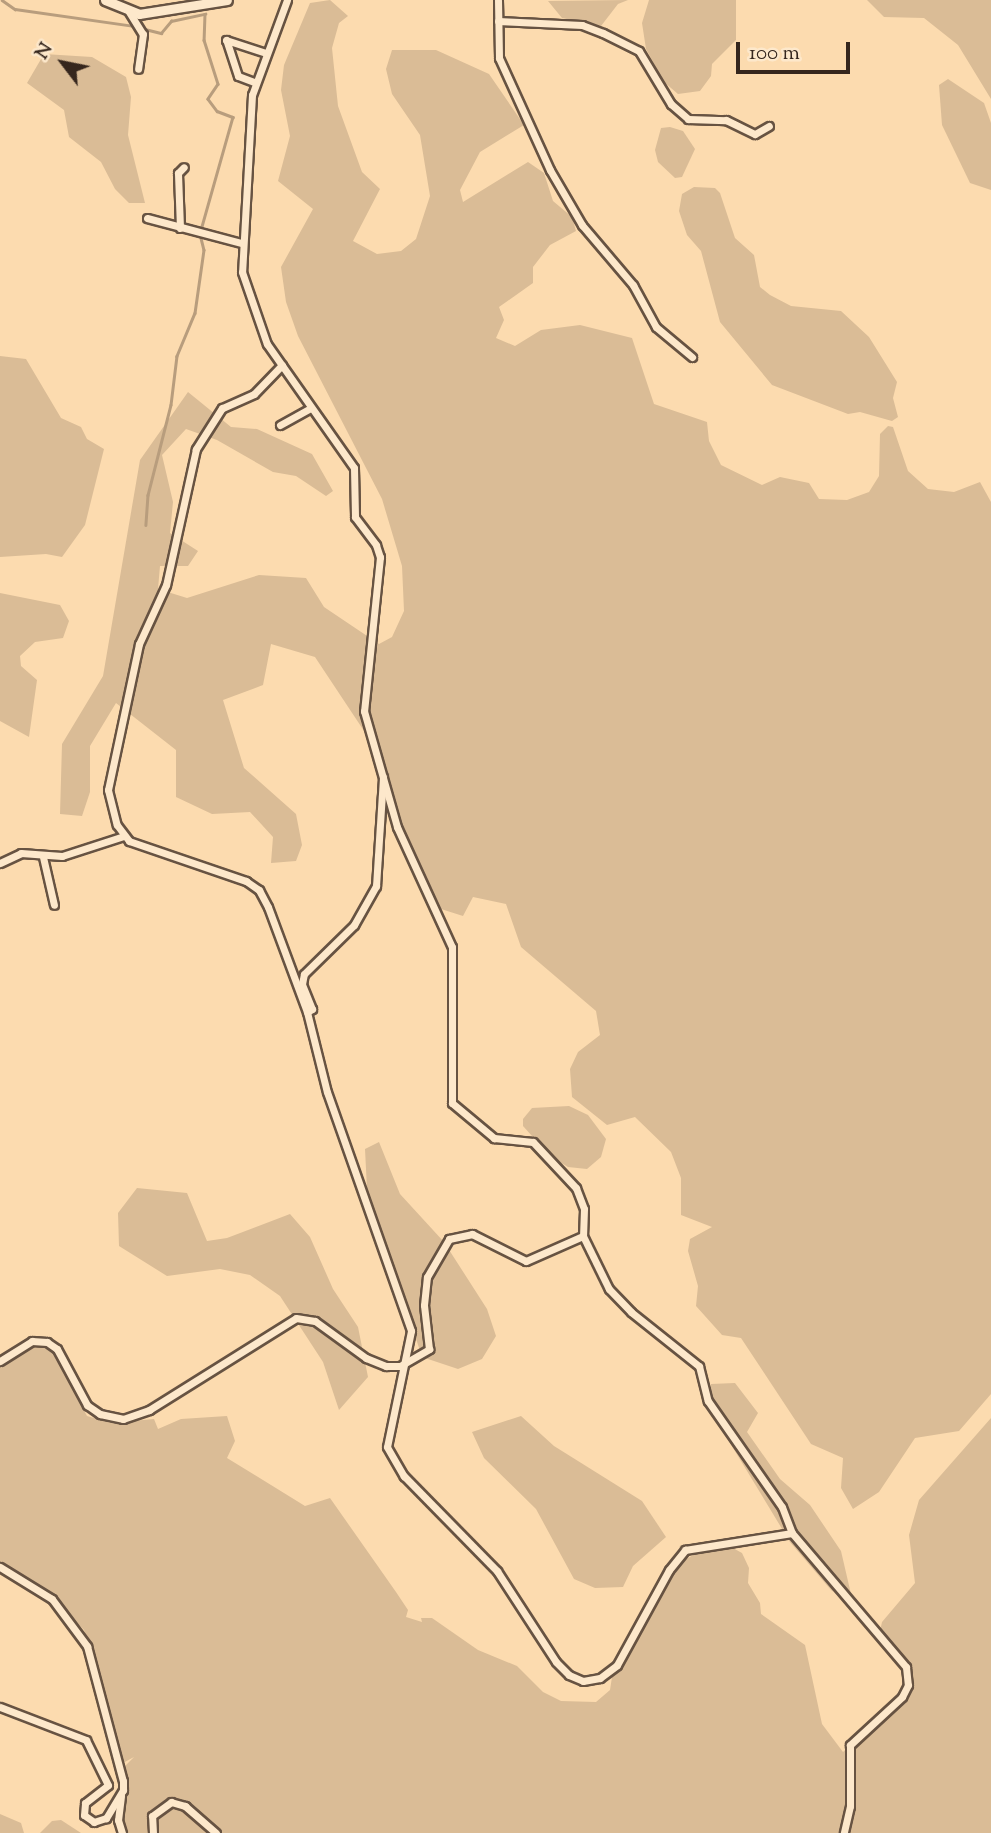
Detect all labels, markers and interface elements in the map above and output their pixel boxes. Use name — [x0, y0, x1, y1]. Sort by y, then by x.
north arrow — [28, 28, 98, 98]
scale bar — [739, 28, 853, 72]
text: N — [29, 38, 60, 65]
text: 100 m — [749, 39, 800, 69]

